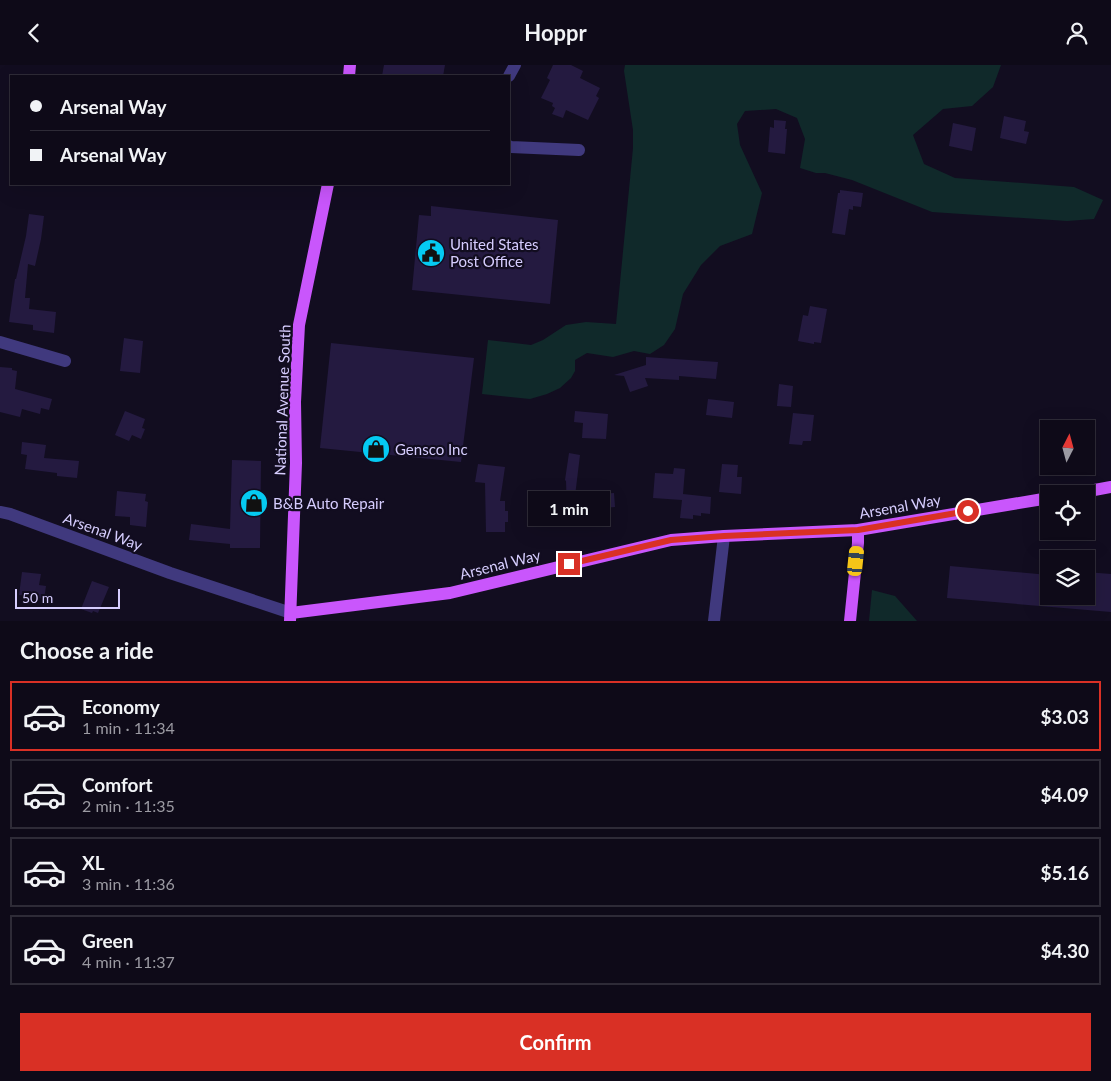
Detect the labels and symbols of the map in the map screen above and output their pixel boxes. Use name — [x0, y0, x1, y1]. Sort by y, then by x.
place label: United States Post Office — [450, 235, 539, 270]
public building icon: United States Post Office — [416, 238, 446, 268]
street label: National Avenue South — [270, 324, 294, 476]
north arrow — [1040, 420, 1095, 475]
shop icon: Gensco Inc — [361, 434, 391, 464]
place label: Gensco Inc — [395, 440, 468, 458]
shop icon: B&B Auto Repair — [239, 488, 269, 518]
street label: Arsenal Way — [858, 490, 943, 522]
callout: 1 min — [528, 491, 610, 527]
place label: B&B Auto Repair — [273, 494, 385, 512]
route start — [957, 500, 979, 522]
street label: Arsenal Way — [61, 508, 145, 554]
street label: Arsenal Way — [458, 545, 543, 583]
car — [846, 545, 865, 577]
route end — [558, 553, 580, 575]
scale bar — [15, 586, 120, 609]

